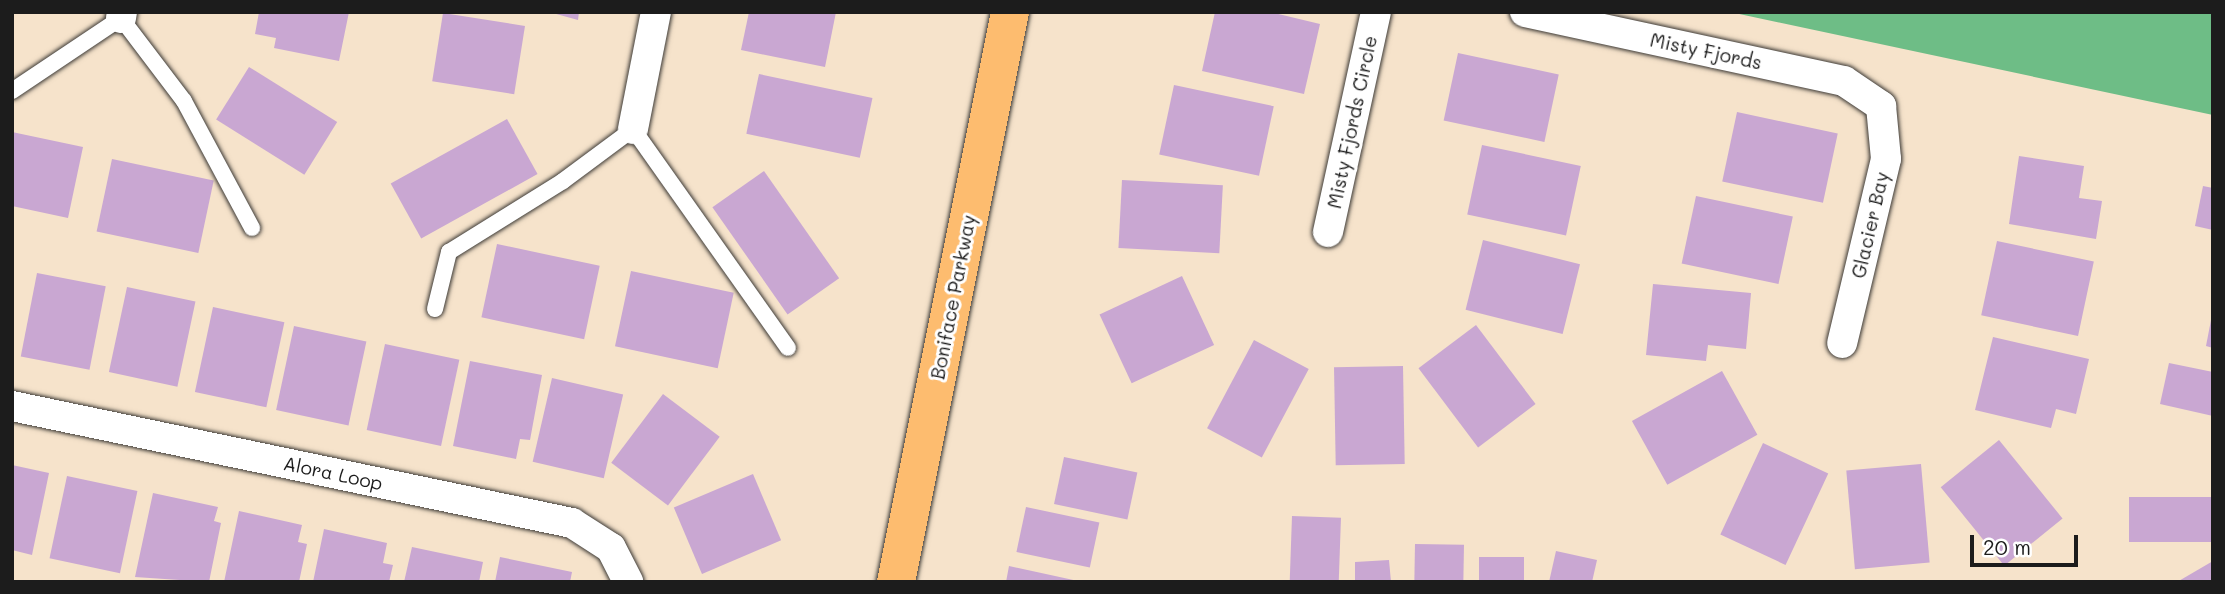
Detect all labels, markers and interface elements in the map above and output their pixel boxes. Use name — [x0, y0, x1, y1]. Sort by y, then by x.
street label: Misty Fjords — [1648, 28, 1764, 74]
street label: Misty Fjords Circle — [1323, 33, 1381, 211]
street label: Glacier Bay — [1847, 170, 1893, 280]
street label: Boniface Parkway — [926, 213, 980, 381]
street label: Alora Loop — [281, 451, 385, 495]
scale bar — [1973, 520, 2082, 564]
text: 20 m — [1983, 533, 2031, 560]

